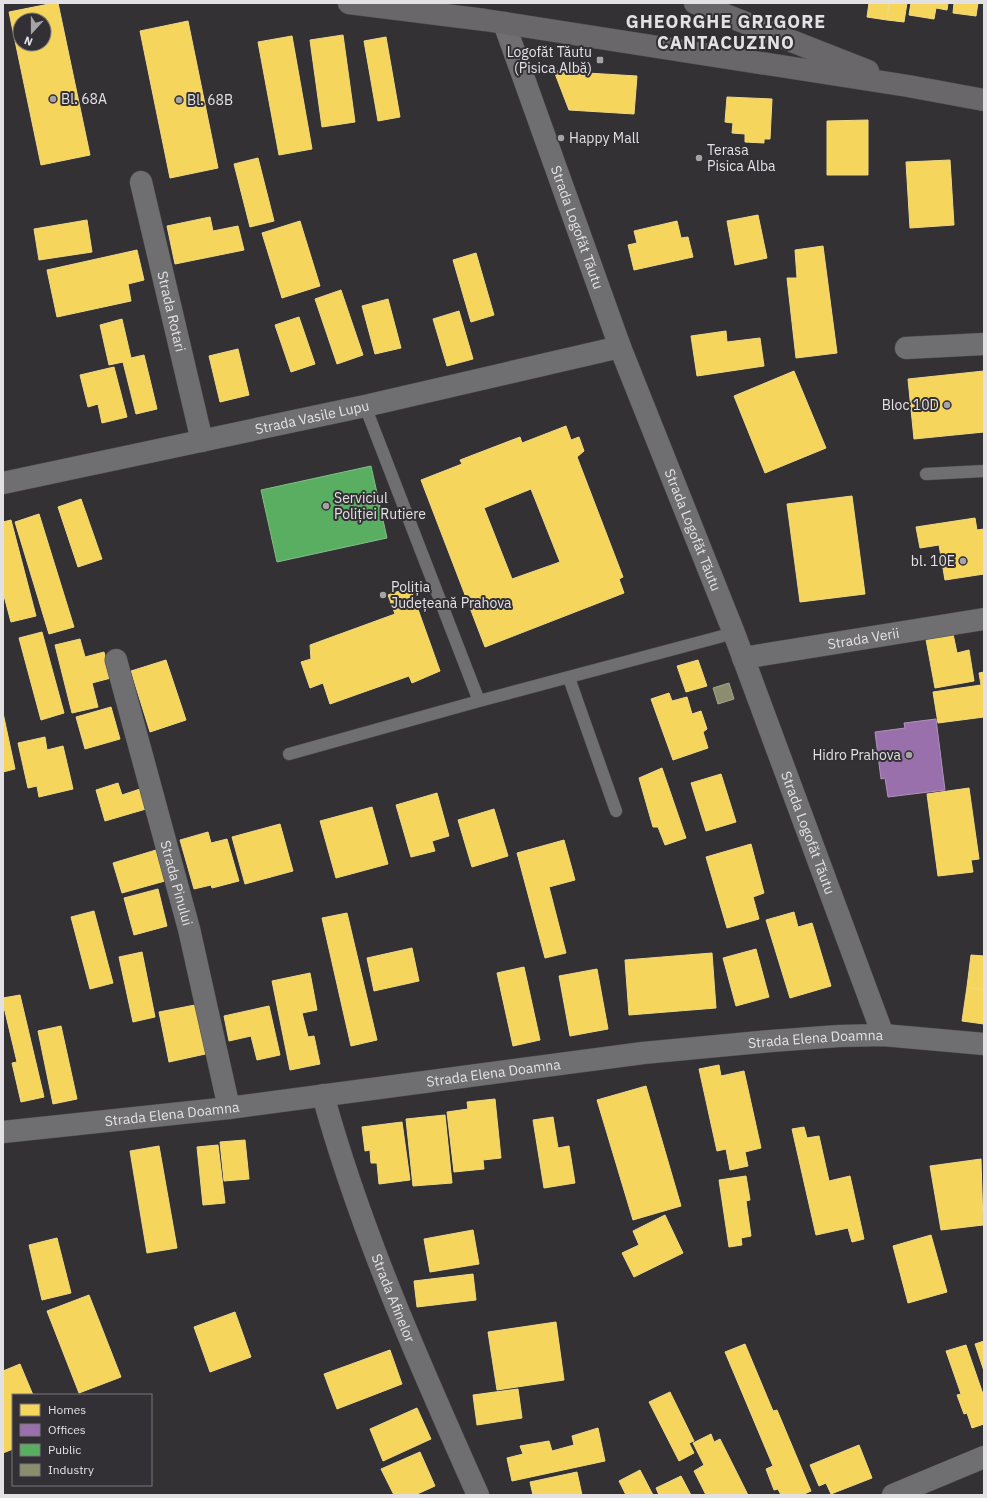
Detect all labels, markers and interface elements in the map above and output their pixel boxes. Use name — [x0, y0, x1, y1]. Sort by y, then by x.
district label: GHEORGHE GRIGORE CANTACUZINO — [626, 10, 826, 54]
north arrow — [12, 12, 52, 52]
text: N — [22, 33, 35, 49]
place label: Logofăt Tăutu (Pisica Albă) — [507, 43, 592, 77]
marker: Logofăt Tăutu (Pisica Albă) — [595, 55, 605, 65]
place label: Bl. 68A — [61, 90, 107, 108]
place label: Bl. 68B — [187, 91, 233, 109]
marker: Bl. 68A — [48, 94, 58, 104]
marker: Bl. 68B — [174, 95, 184, 105]
place label: Happy Mall — [569, 129, 639, 147]
marker: Happy Mall — [556, 133, 566, 143]
place label: Terasa Pisica Alba — [707, 141, 776, 175]
marker: Terasa Pisica Alba — [694, 153, 704, 163]
street label: Strada Logofăt Tăutu — [547, 163, 608, 292]
street label: Strada Rotari — [153, 269, 190, 354]
street label: Strada Vasile Lupu — [253, 396, 371, 438]
place label: Bloc 10D — [882, 396, 939, 414]
marker: Bloc 10D — [942, 400, 952, 410]
street label: Strada Logofăt Tăutu — [660, 466, 725, 594]
place label: Serviciul Poliției Rutiere — [334, 489, 426, 523]
marker: Serviciul Poliției Rutiere — [321, 501, 331, 511]
place label: bl. 10E — [911, 552, 955, 570]
marker: bl. 10E — [958, 556, 968, 566]
place label: Poliția Județeană Prahova — [391, 578, 512, 612]
marker: Poliția Județeană Prahova — [378, 590, 388, 600]
street label: Strada Verii — [826, 624, 901, 653]
place label: Hidro Prahova — [812, 746, 902, 764]
marker: Hidro Prahova — [904, 750, 914, 760]
street label: Strada Logofăt Tăutu — [777, 769, 839, 897]
street label: Strada Pinului — [156, 838, 197, 928]
street label: Strada Elena Doamna — [747, 1026, 884, 1052]
street label: Strada Elena Doamna — [425, 1055, 562, 1091]
street label: Strada Elena Doamna — [104, 1098, 241, 1130]
street label: Strada Afinelor — [368, 1251, 419, 1345]
legend — [12, 1394, 152, 1486]
text: Homes — [48, 1402, 86, 1417]
text: Offices — [48, 1422, 86, 1437]
text: Public — [48, 1442, 81, 1457]
text: Industry — [48, 1462, 94, 1477]

